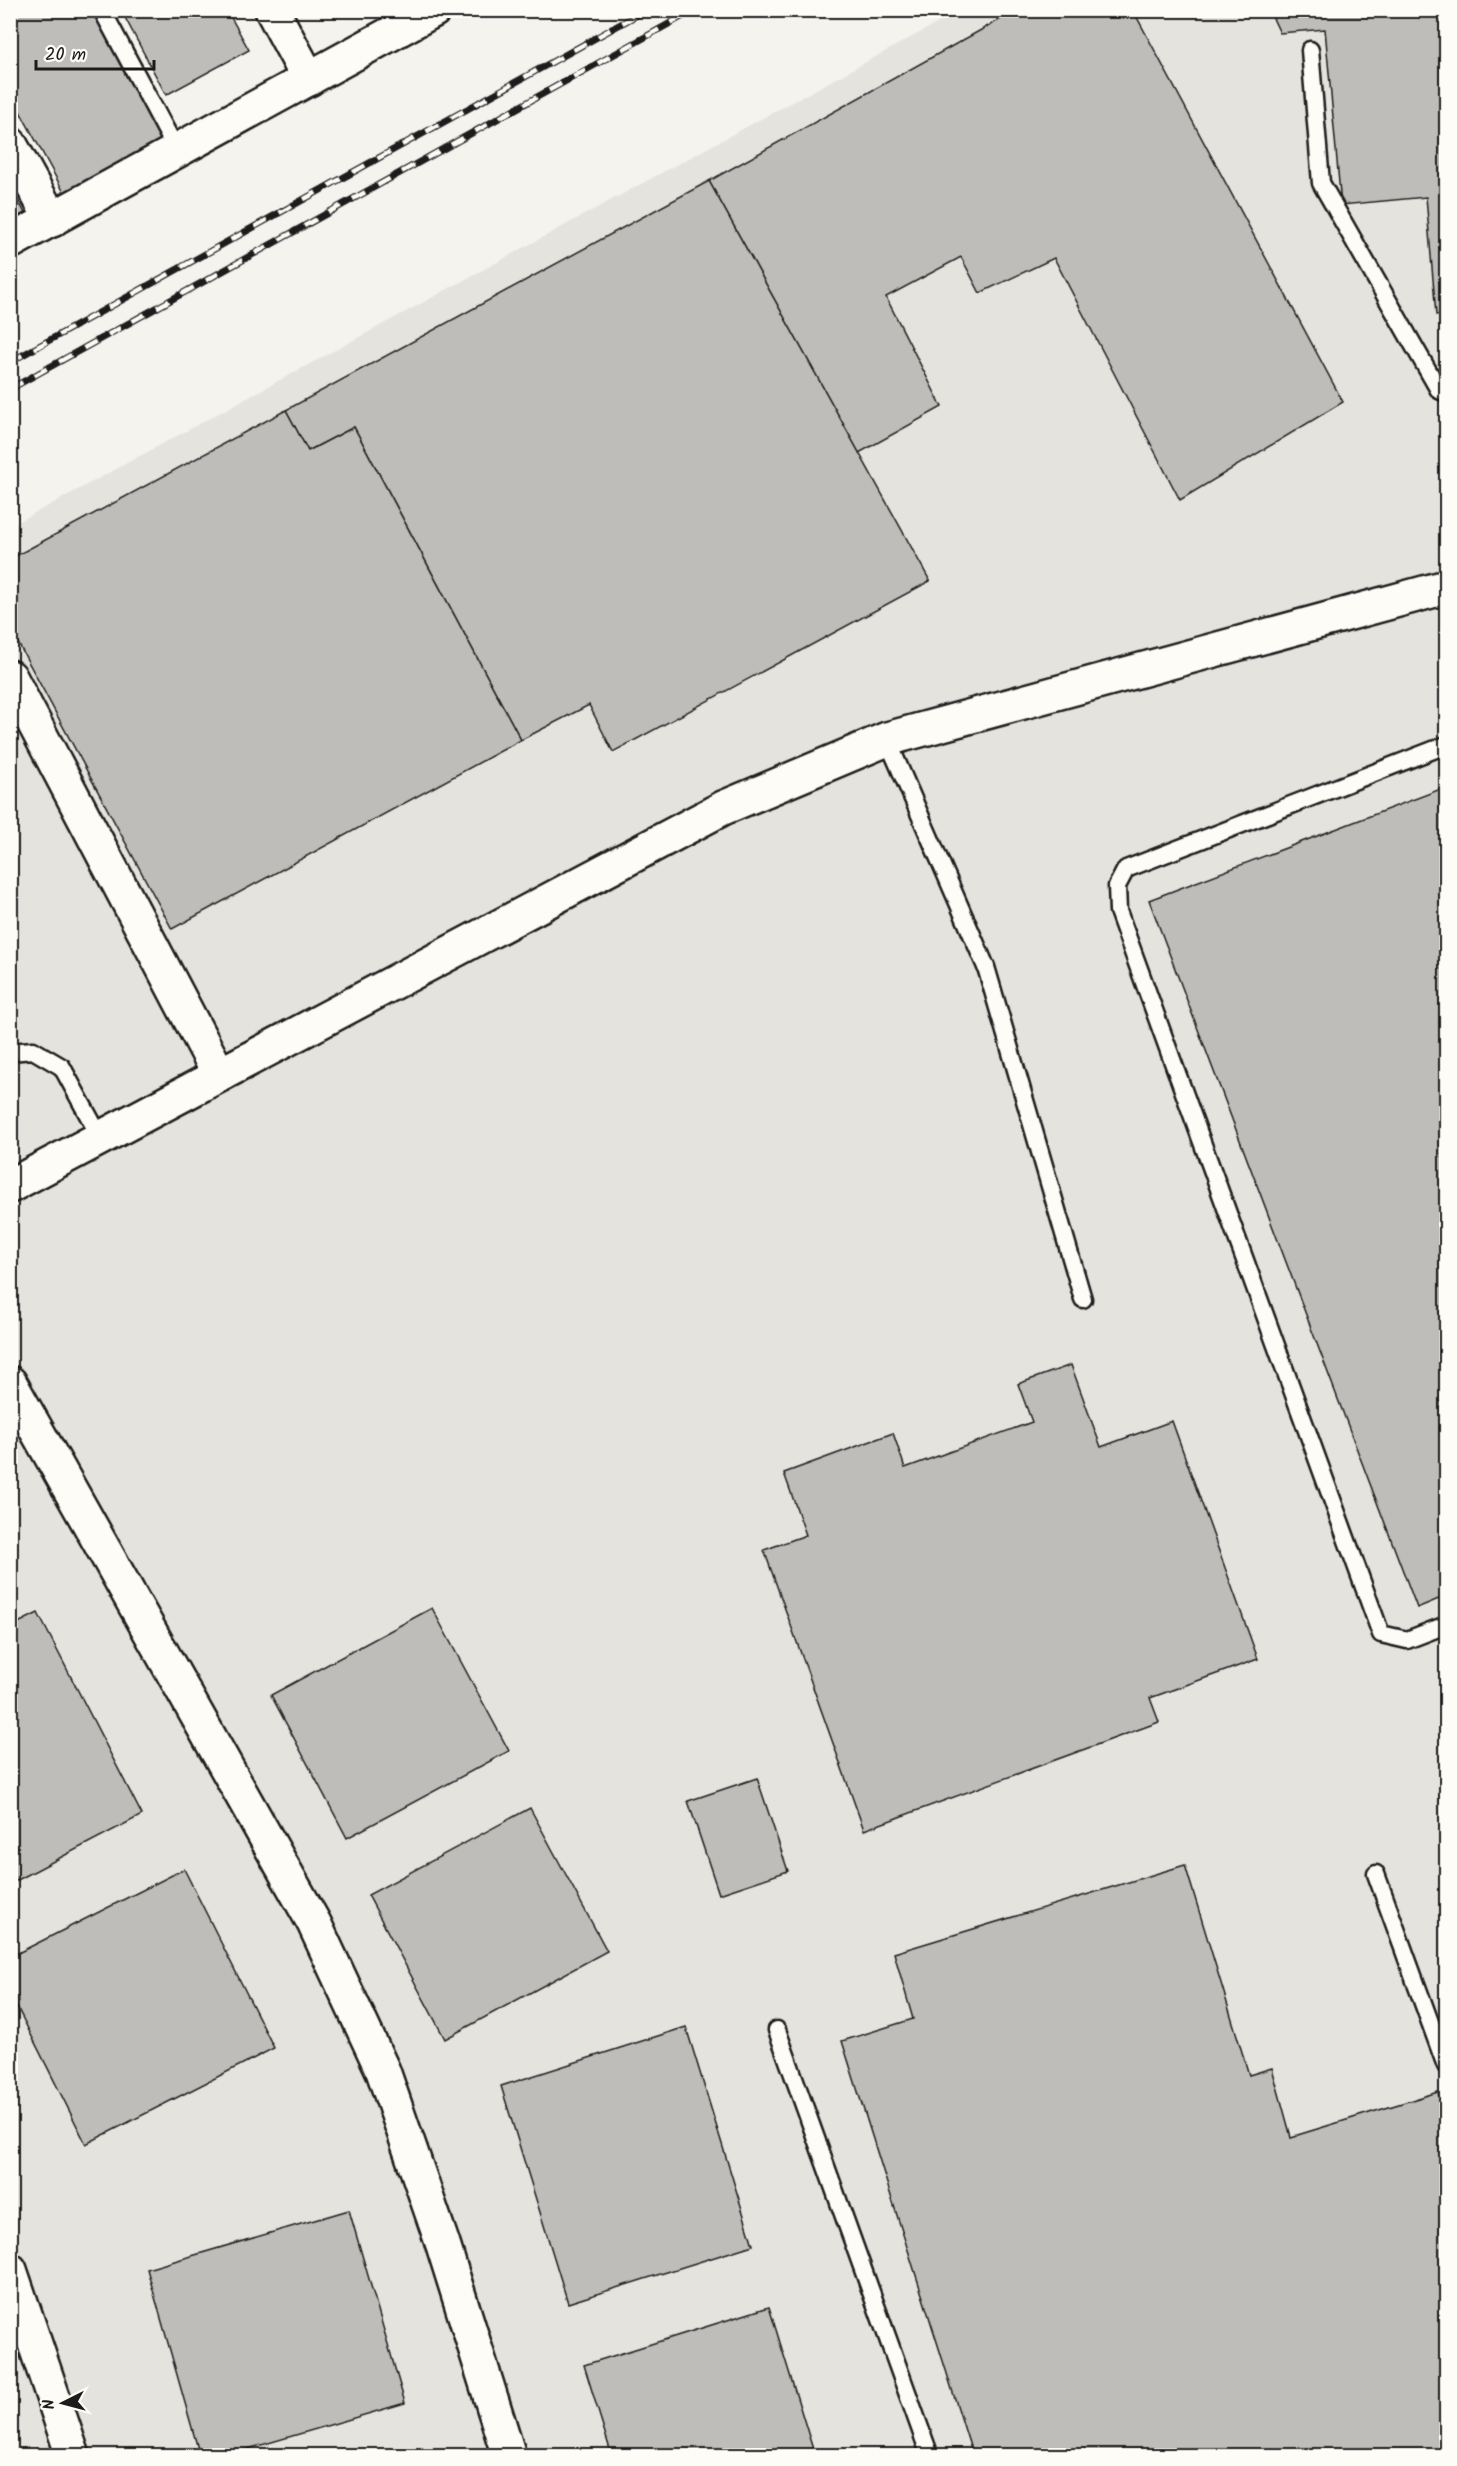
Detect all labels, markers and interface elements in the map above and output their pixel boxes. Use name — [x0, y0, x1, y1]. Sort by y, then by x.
scale bar — [36, 33, 154, 71]
text: 20 m — [45, 41, 86, 70]
north arrow — [33, 2373, 93, 2433]
text: N — [37, 2398, 63, 2411]

